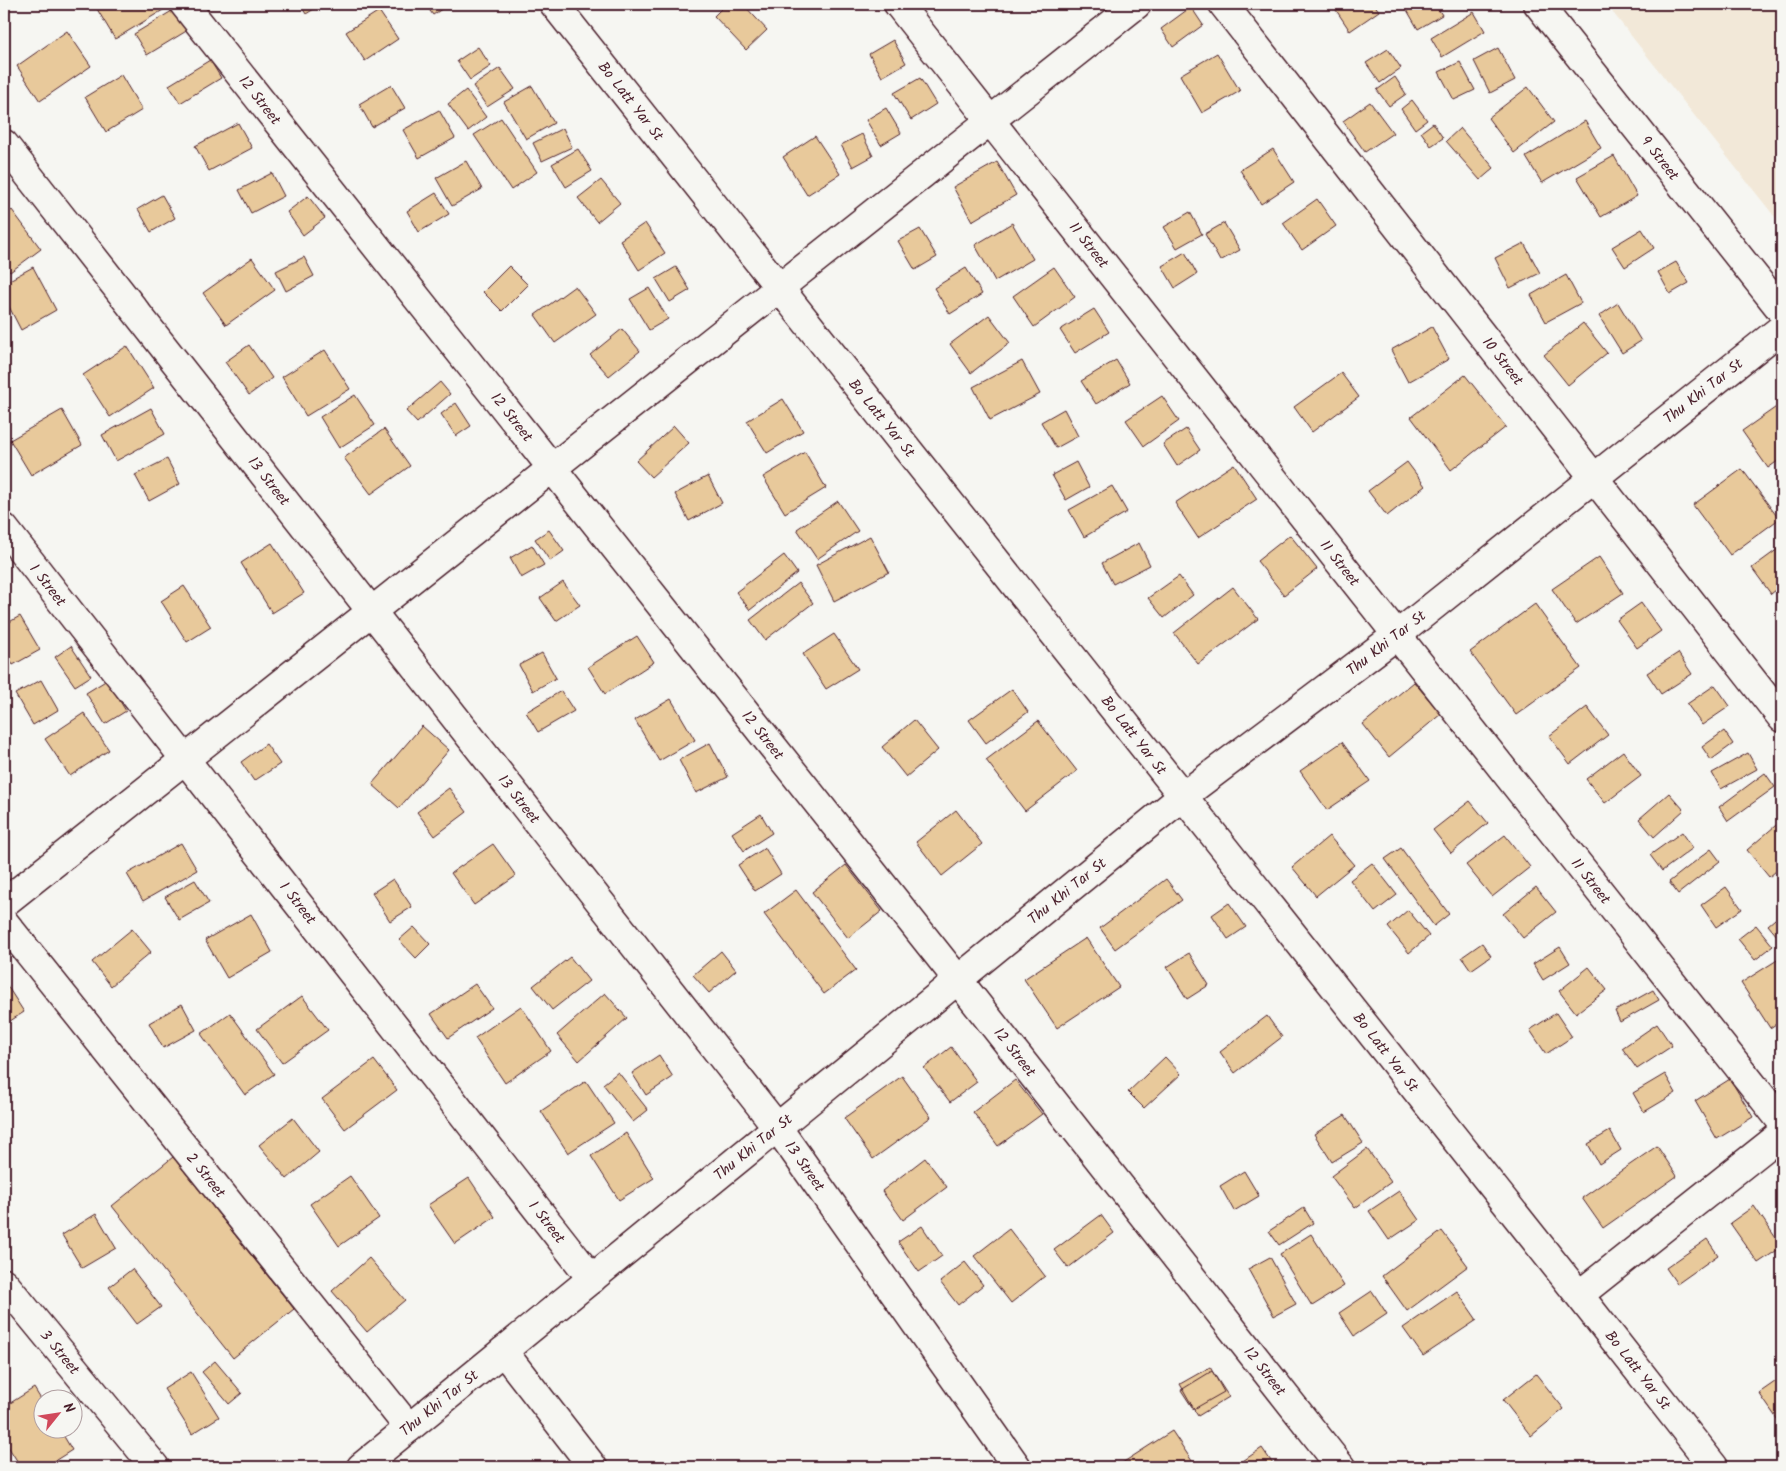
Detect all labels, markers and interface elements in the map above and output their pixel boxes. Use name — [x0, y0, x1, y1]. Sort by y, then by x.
street label: Bo Latt Yar St — [591, 57, 669, 147]
street label: 12 Street — [232, 71, 286, 131]
street label: 9 Street — [1634, 131, 1685, 186]
street label: 11 Street — [1062, 217, 1114, 274]
street label: 10 Street — [1475, 332, 1529, 391]
street label: Thu Khi Tar St — [1659, 353, 1749, 431]
street label: Bo Latt Yar St — [842, 374, 921, 463]
street label: 12 Street — [484, 388, 538, 448]
street label: 13 Street — [241, 452, 295, 512]
street label: 11 Street — [1313, 535, 1365, 592]
street label: 1 Street — [23, 559, 72, 612]
street label: Thu Khi Tar St — [1342, 605, 1432, 683]
street label: Bo Latt Yar St — [1094, 691, 1172, 781]
street label: 12 Street — [735, 706, 789, 766]
street label: 13 Street — [491, 770, 545, 830]
street label: Thu Khi Tar St — [1023, 852, 1112, 931]
street label: 11 Street — [1564, 853, 1616, 910]
street label: 1 Street — [273, 877, 322, 930]
street label: Bo Latt Yar St — [1346, 1008, 1424, 1098]
street label: 12 Street — [987, 1023, 1041, 1083]
street label: Thu Khi Tar St — [709, 1108, 798, 1187]
street label: 13 Street — [778, 1136, 831, 1197]
street label: 2 Street — [179, 1148, 231, 1204]
street label: 1 Street — [522, 1196, 571, 1249]
street label: 3 Street — [33, 1325, 85, 1381]
street label: Bo Latt Yar St — [1598, 1326, 1676, 1416]
street label: 12 Street — [1237, 1342, 1291, 1402]
street label: Thu Khi Tar St — [395, 1364, 484, 1443]
north arrow — [32, 1388, 82, 1438]
text: N — [57, 1399, 80, 1417]

